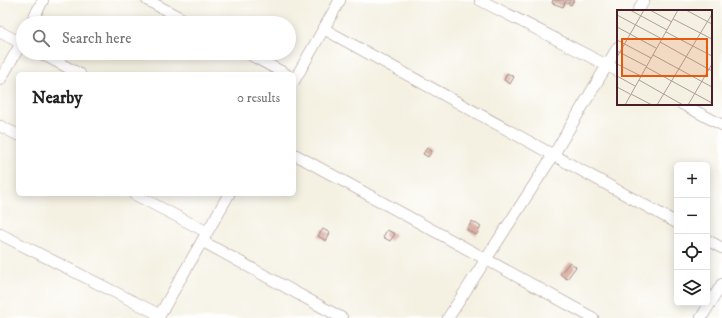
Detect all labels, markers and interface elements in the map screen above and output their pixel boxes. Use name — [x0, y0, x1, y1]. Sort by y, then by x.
inset map — [617, 10, 712, 105]
search box — [16, 16, 296, 60]
icon: search — [30, 27, 52, 49]
text: Search here — [62, 29, 131, 48]
text: Nearby — [32, 87, 82, 109]
text: 0 results — [237, 90, 280, 106]
map controls — [674, 162, 710, 306]
button: + — [674, 162, 710, 198]
button: − — [674, 198, 710, 234]
button: locate — [674, 234, 710, 270]
button: layers — [674, 270, 710, 306]

